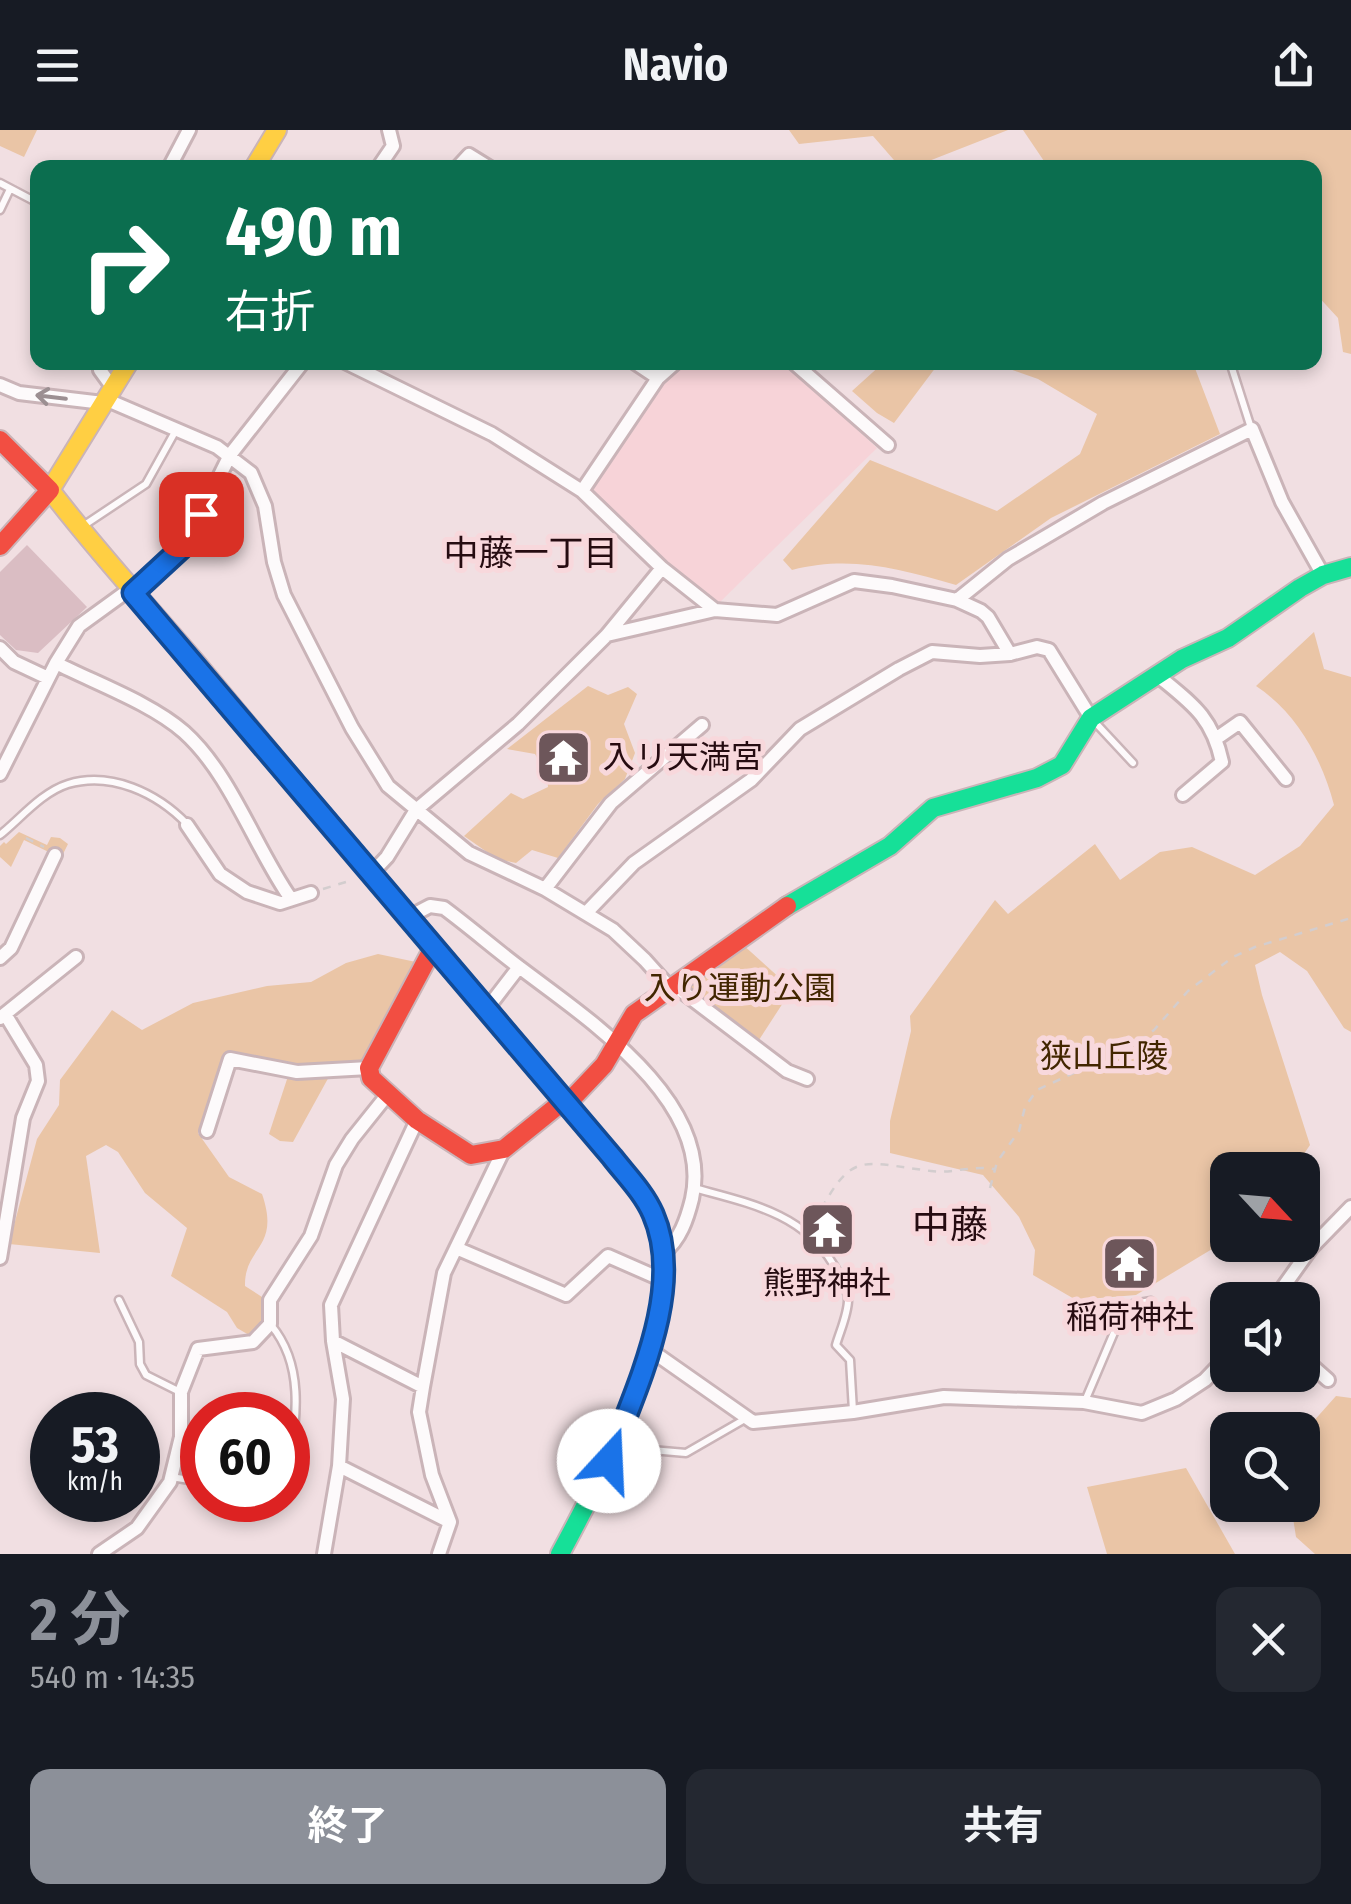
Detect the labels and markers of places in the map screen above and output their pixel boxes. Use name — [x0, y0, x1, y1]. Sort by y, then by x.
pin — [159, 472, 244, 557]
temple icon: 入リ天満宮 — [534, 727, 594, 787]
place label: 入リ天満宮 — [603, 738, 763, 776]
temple icon: 熊野神社 — [797, 1199, 857, 1259]
temple icon: 稲荷神社 — [1100, 1233, 1160, 1293]
place label: 熊野神社 — [763, 1264, 891, 1302]
place label: 稲荷神社 — [1066, 1298, 1194, 1336]

